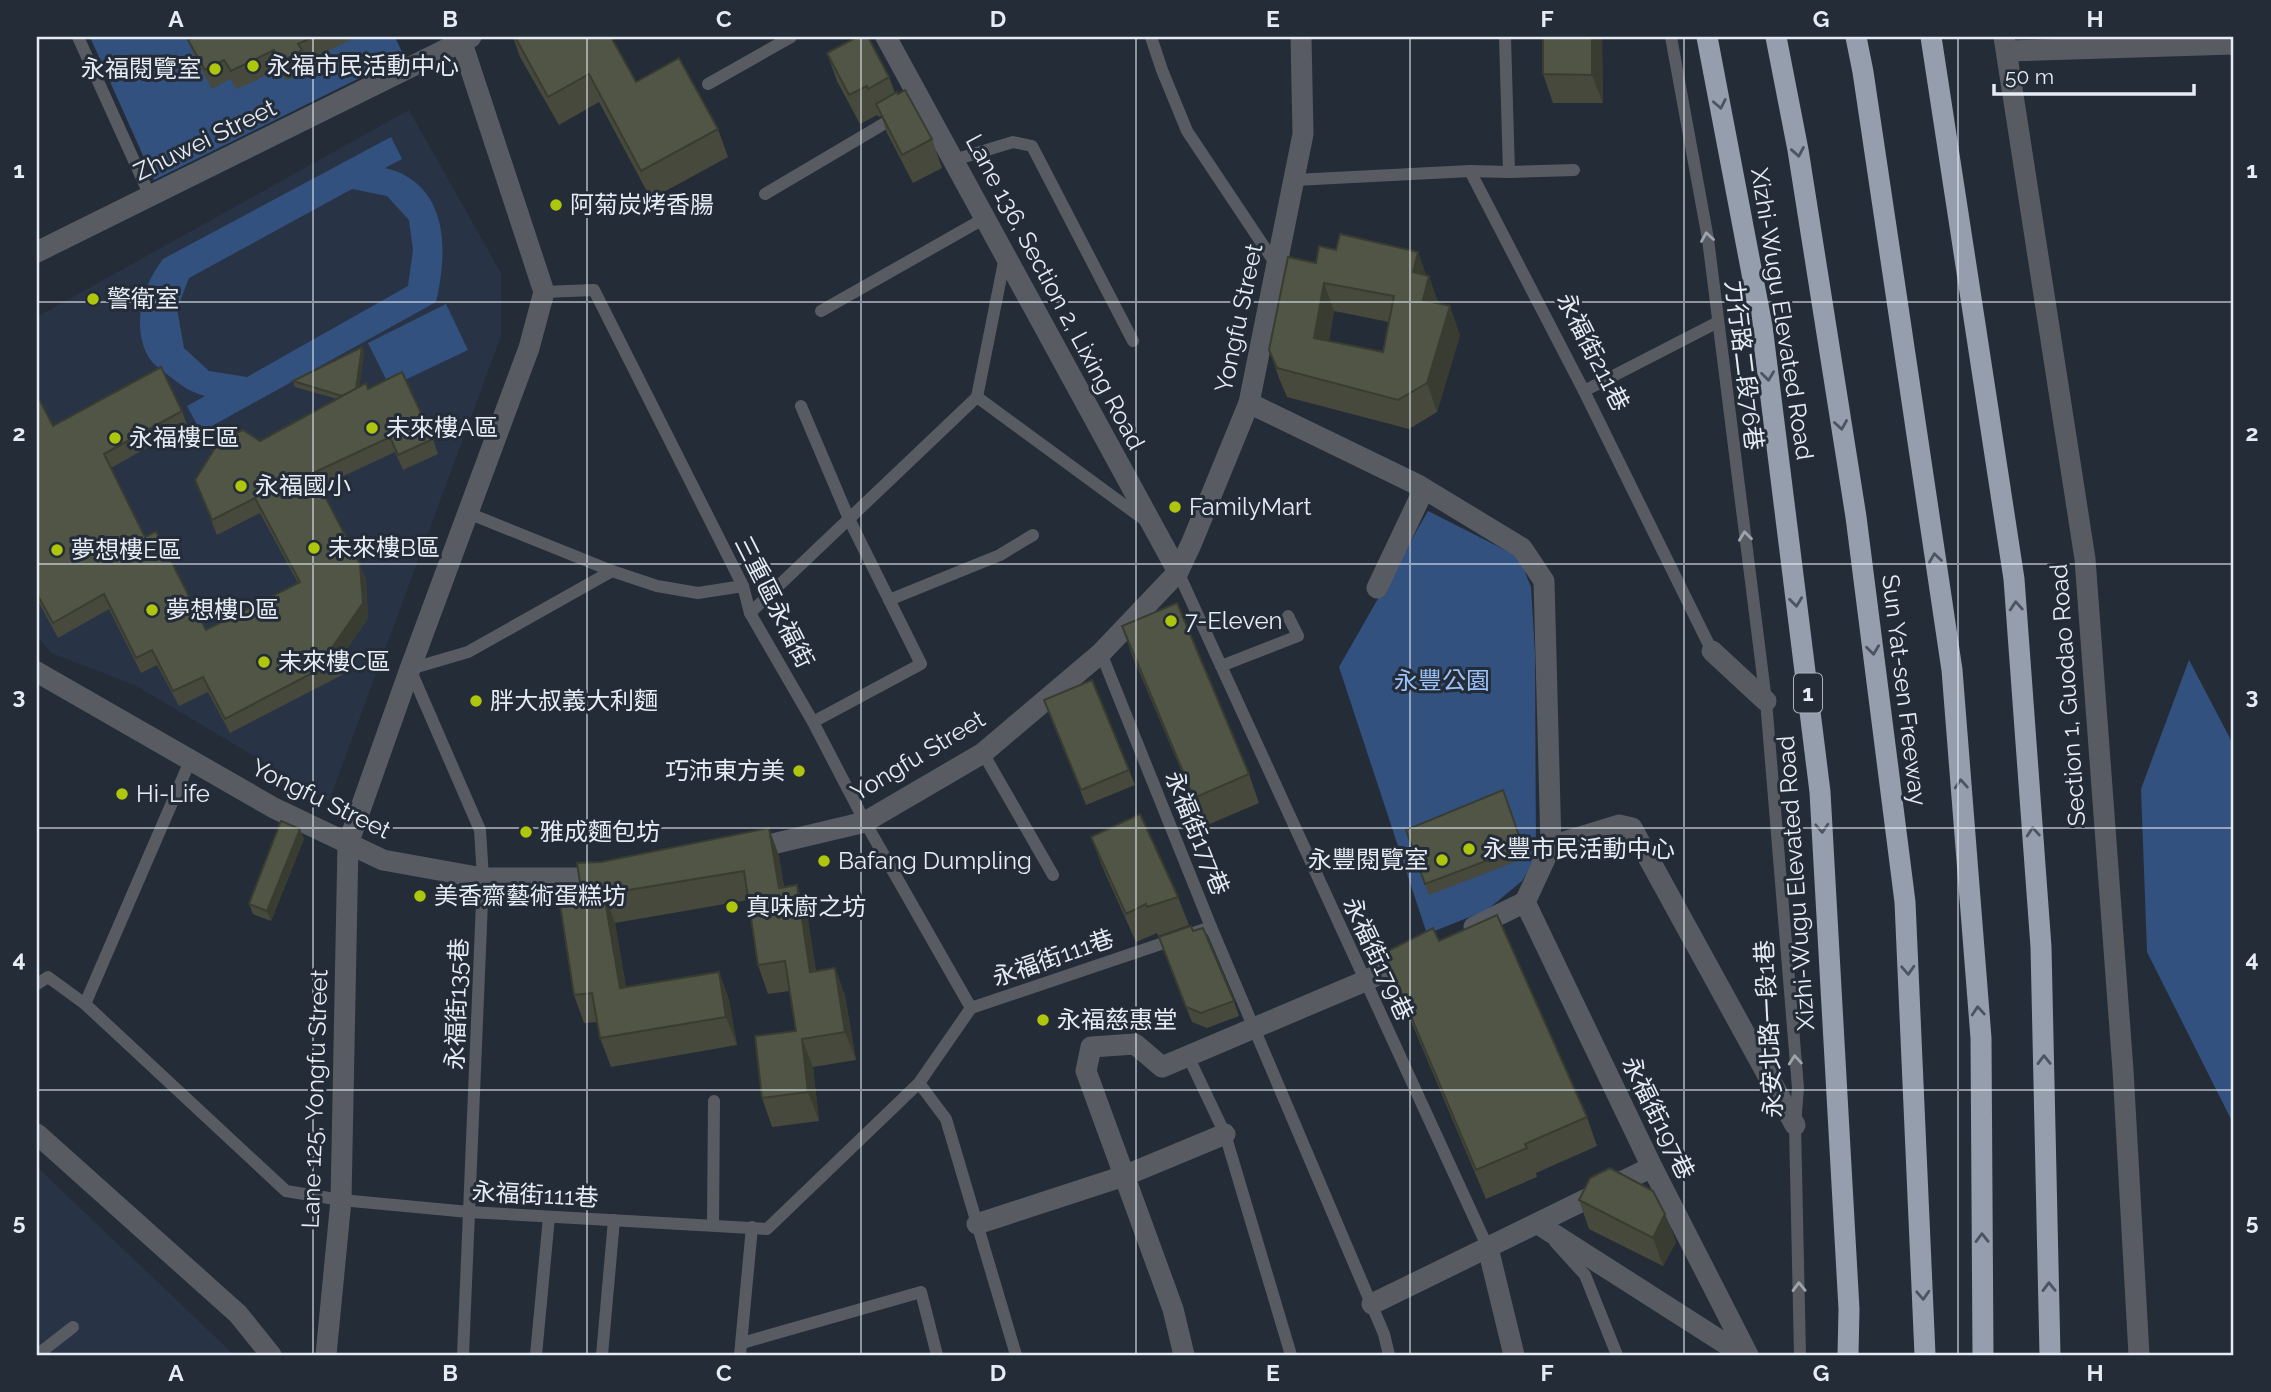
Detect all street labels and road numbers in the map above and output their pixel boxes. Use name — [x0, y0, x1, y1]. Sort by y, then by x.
street label: Zhuwei Street — [129, 93, 281, 186]
street label: Lane 136, Section 2, Lixing Road — [960, 129, 1151, 454]
street label: Xizhi-Wugu Elevated Road — [1745, 166, 1820, 462]
street label: Yongfu Street — [1209, 241, 1268, 395]
street label: 力行路二段76巷 — [1720, 278, 1769, 452]
street label: 永福街211巷 — [1551, 288, 1636, 416]
street label: 三重區永福街 — [729, 531, 820, 673]
street label: Section 1, Guodao Road — [2044, 563, 2091, 827]
street label: Sun Yat-sen Freeway — [1876, 573, 1933, 807]
road number: 1 — [1794, 674, 1822, 712]
street label: Yongfu Street — [845, 704, 990, 807]
street label: Xizhi-Wugu Elevated Road — [1771, 735, 1820, 1031]
street label: Yongfu Street — [247, 752, 396, 845]
street label: 永福街177巷 — [1159, 766, 1236, 899]
street label: 永福街179巷 — [1337, 892, 1420, 1025]
street label: 永福街111巷 — [988, 923, 1118, 992]
street label: 永福街135巷 — [440, 937, 473, 1071]
street label: 永安北路一段1巷 — [1749, 939, 1788, 1119]
street label: Lane 125, Yongfu Street — [295, 969, 334, 1229]
street label: 永福街197巷 — [1616, 1052, 1701, 1184]
street label: 永福街111巷 — [471, 1177, 599, 1212]

